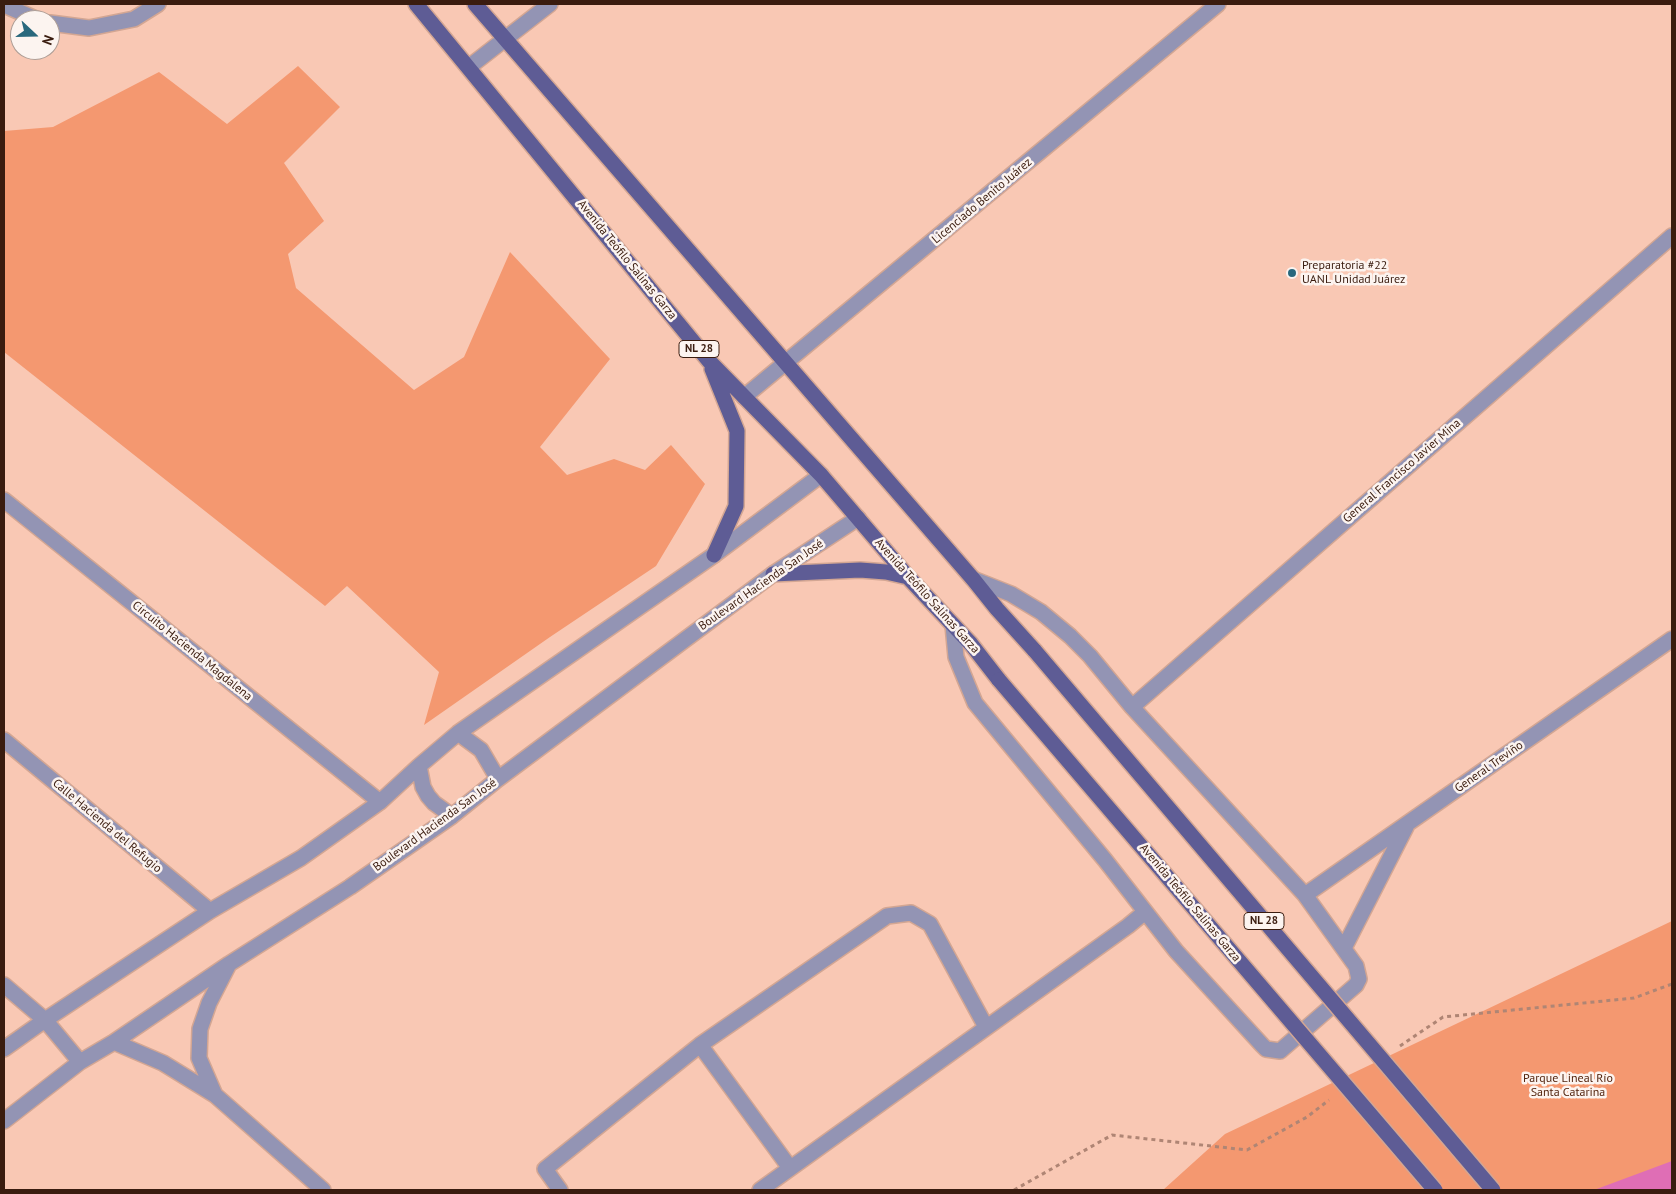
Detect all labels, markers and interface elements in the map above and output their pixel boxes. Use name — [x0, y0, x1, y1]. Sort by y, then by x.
north arrow — [10, 10, 60, 60]
text: N — [38, 32, 58, 48]
street label: Licenciado Benito Juárez — [929, 155, 1035, 247]
street label: Avenida Teófilo Salinas Garza — [574, 197, 680, 323]
place label: Preparatoria #22 UANL Unidad Juárez — [1302, 259, 1405, 287]
marker: Preparatoria #22 UANL Unidad Juárez — [1286, 267, 1298, 279]
road number: NL 28 — [679, 340, 719, 358]
street label: General Francisco Javier Mina — [1340, 416, 1464, 526]
street label: Boulevard Hacienda San José — [696, 536, 826, 634]
street label: Avenida Teófilo Salinas Garza — [872, 536, 982, 656]
street label: Circuito Hacienda Magdalena — [129, 598, 255, 704]
street label: General Treviño — [1452, 738, 1526, 796]
street label: Boulevard Hacienda San José — [371, 775, 499, 875]
street label: Calle Hacienda del Refugio — [49, 776, 165, 876]
street label: Avenida Teófilo Salinas Garza — [1136, 841, 1244, 965]
road number: NL 28 — [1244, 912, 1284, 929]
park label: Parque Lineal Río Santa Catarina — [1523, 1072, 1613, 1100]

